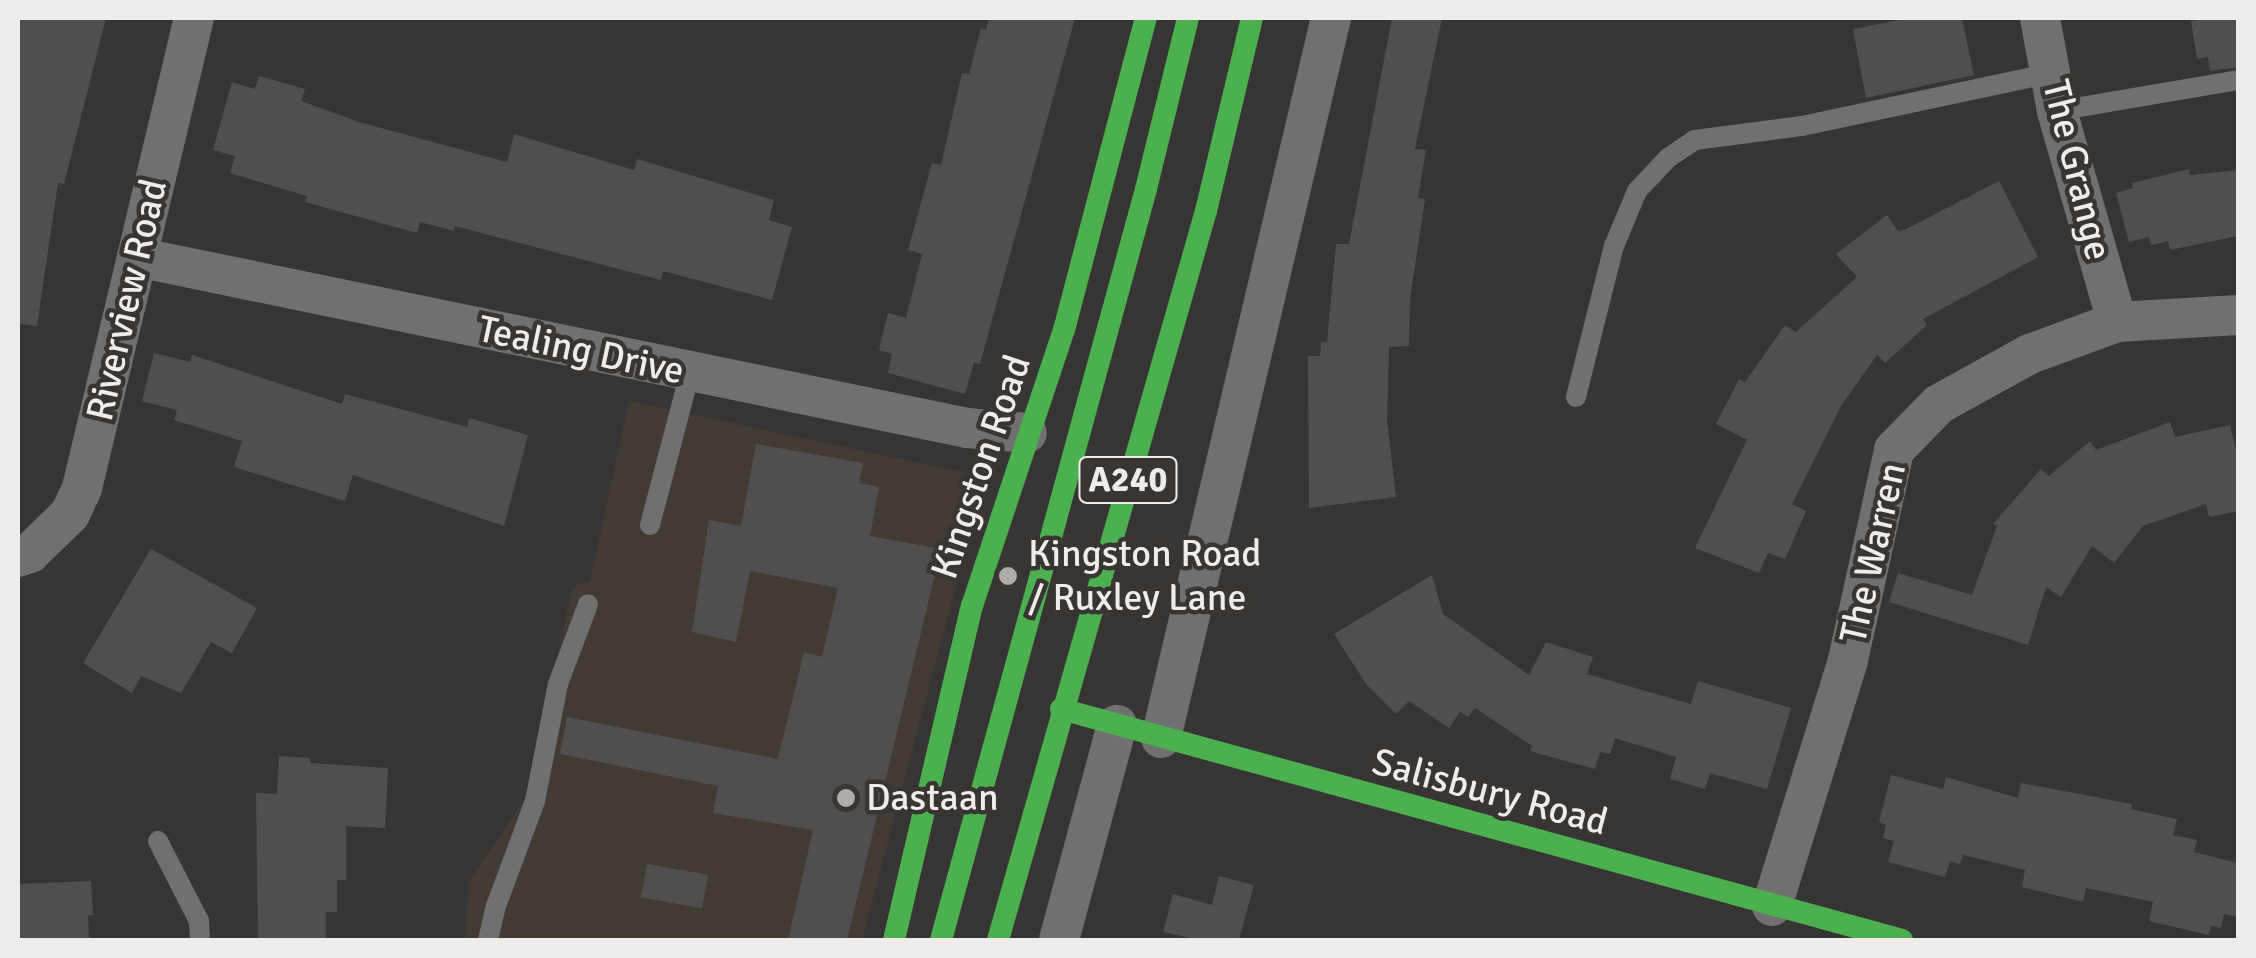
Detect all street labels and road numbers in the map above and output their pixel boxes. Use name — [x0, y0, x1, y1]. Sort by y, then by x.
street label: The Grange — [2033, 75, 2121, 265]
street label: Riverview Road — [77, 175, 177, 425]
street label: Tealing Drive — [474, 306, 688, 394]
street label: Kingston Road — [921, 349, 1041, 585]
road number: A240 — [1078, 450, 1178, 510]
street label: The Warren — [1830, 458, 1916, 648]
street label: Salisbury Road — [1367, 739, 1613, 845]

